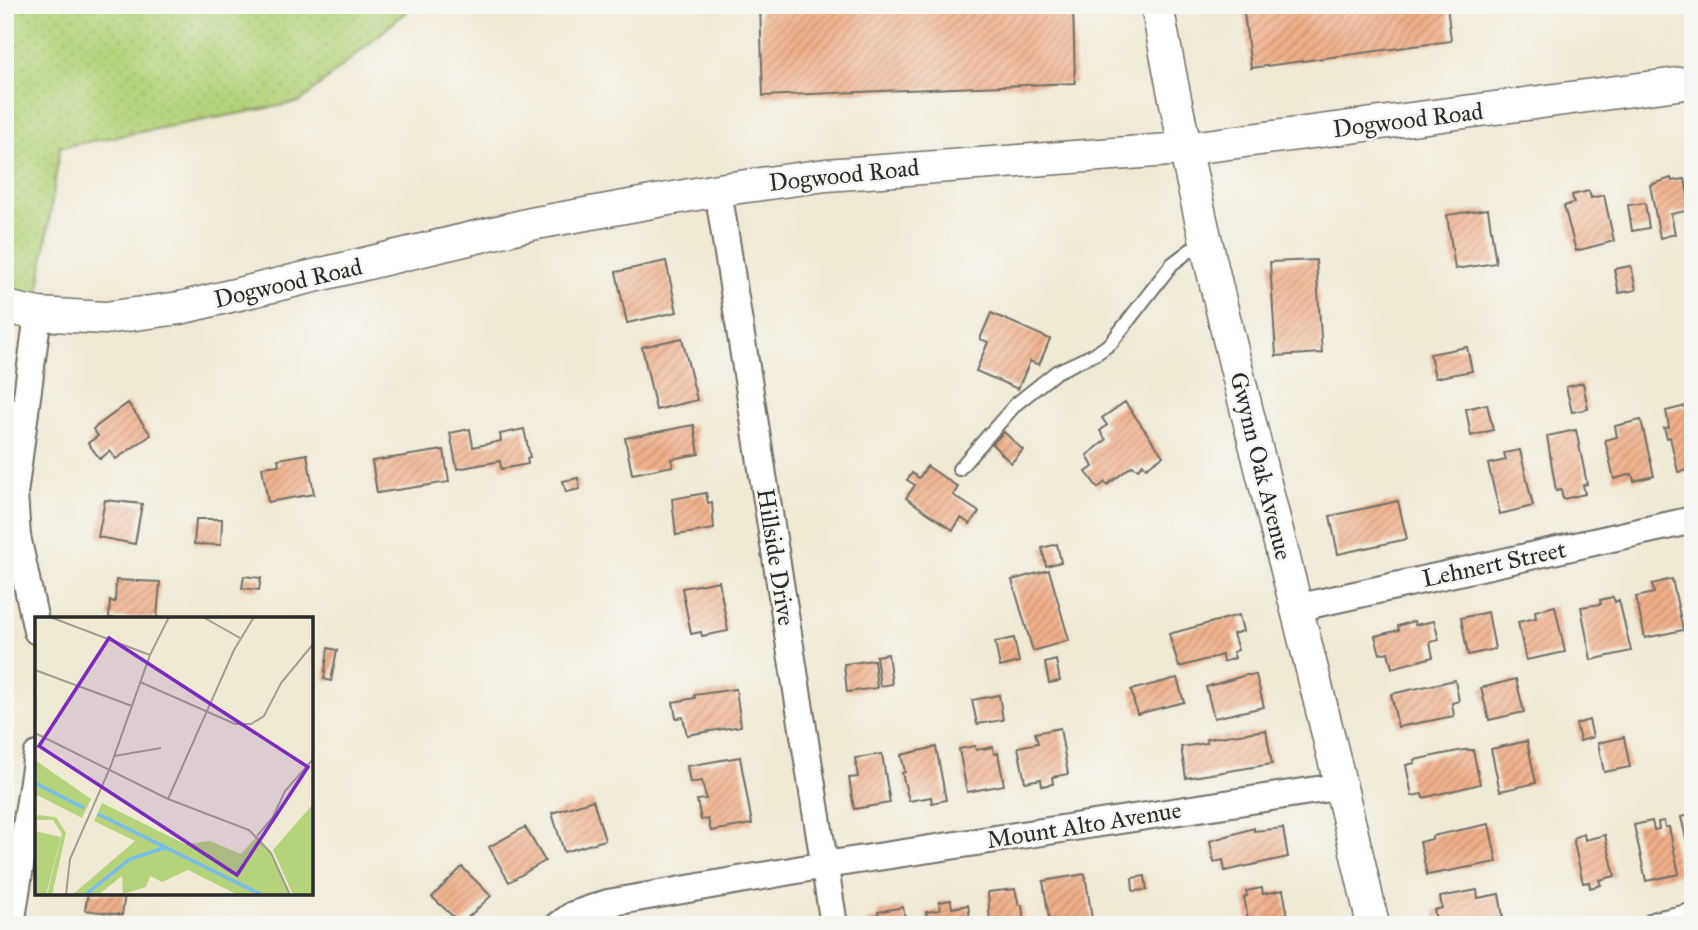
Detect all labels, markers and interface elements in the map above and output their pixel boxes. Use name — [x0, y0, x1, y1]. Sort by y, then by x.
street label: Dogwood Road — [1331, 96, 1485, 144]
street label: Dogwood Road — [767, 152, 921, 198]
street label: Dogwood Road — [211, 251, 365, 315]
street label: Gwynn Oak Avenue — [1223, 369, 1299, 563]
street label: Hillside Drive — [750, 486, 802, 628]
street label: Lehnert Street — [1419, 534, 1569, 594]
inset map — [35, 617, 313, 895]
street label: Mount Alto Avenue — [985, 795, 1183, 855]

